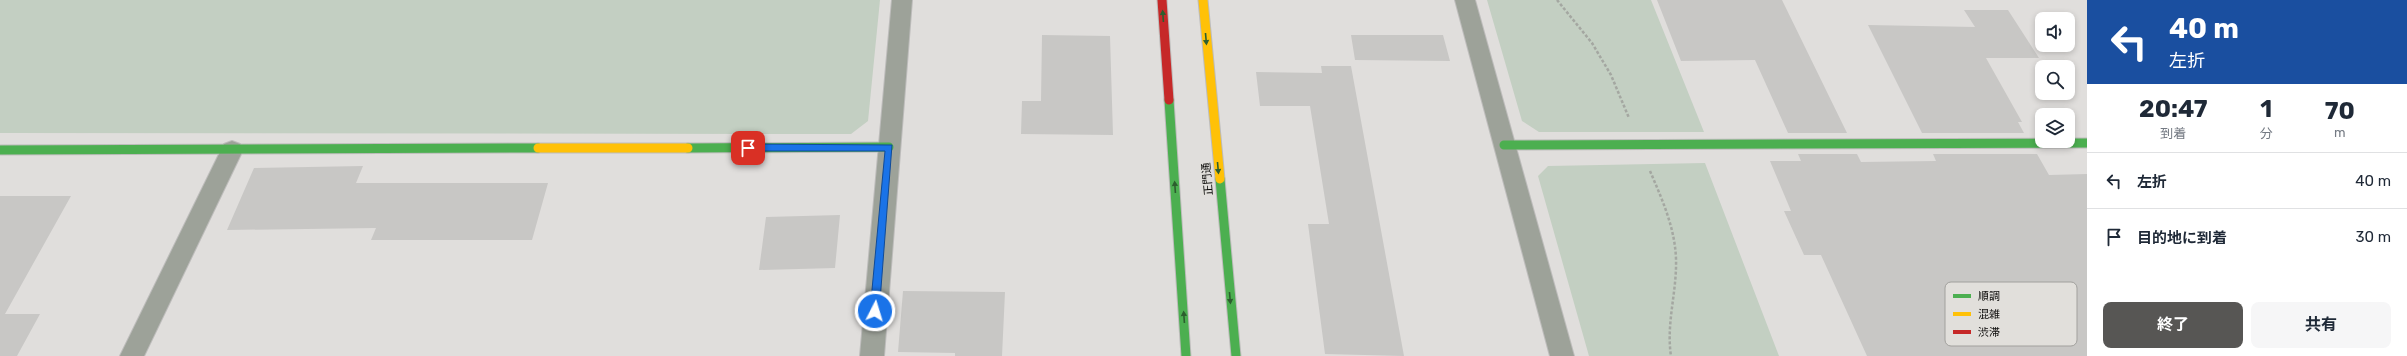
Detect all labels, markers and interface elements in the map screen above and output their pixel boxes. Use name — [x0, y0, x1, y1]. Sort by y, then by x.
one-way arrow — [1159, 10, 1166, 22]
map controls — [2035, 12, 2075, 148]
button: sound — [2035, 12, 2075, 52]
text: 40 m — [2169, 12, 2239, 45]
icon: left — [2103, 16, 2155, 68]
one-way arrow — [1203, 33, 1210, 45]
text: 左折 — [2169, 50, 2205, 72]
button: search — [2035, 60, 2075, 100]
text: 20:47 — [2139, 95, 2208, 123]
text: 1 — [2260, 95, 2272, 123]
text: 70 — [2325, 97, 2355, 125]
button: layers — [2035, 108, 2075, 148]
text: m — [2334, 125, 2346, 140]
text: 到着 — [2160, 126, 2186, 141]
text: 分 — [2260, 126, 2273, 141]
pin — [731, 131, 765, 165]
icon: arrive — [737, 137, 759, 159]
street label: 正門通 — [1200, 162, 1215, 196]
one-way arrow — [1215, 162, 1222, 174]
icon: left — [2103, 170, 2125, 192]
text: 40 m — [2355, 172, 2391, 190]
text: 左折 — [2137, 173, 2167, 191]
one-way arrow — [1171, 181, 1178, 193]
icon: arrive — [2103, 226, 2125, 248]
text: 30 m — [2355, 228, 2391, 246]
text: 目的地に到着 — [2137, 229, 2227, 247]
legend — [1945, 282, 2077, 346]
position arrow — [854, 290, 896, 332]
text: 順調 — [1978, 290, 2000, 303]
one-way arrow — [1227, 292, 1234, 304]
button: 終了 — [2103, 302, 2243, 348]
button: 共有 — [2251, 302, 2391, 348]
text: 混雑 — [1978, 308, 2000, 321]
one-way arrow — [1180, 311, 1187, 323]
text: 渋滞 — [1978, 326, 2000, 339]

